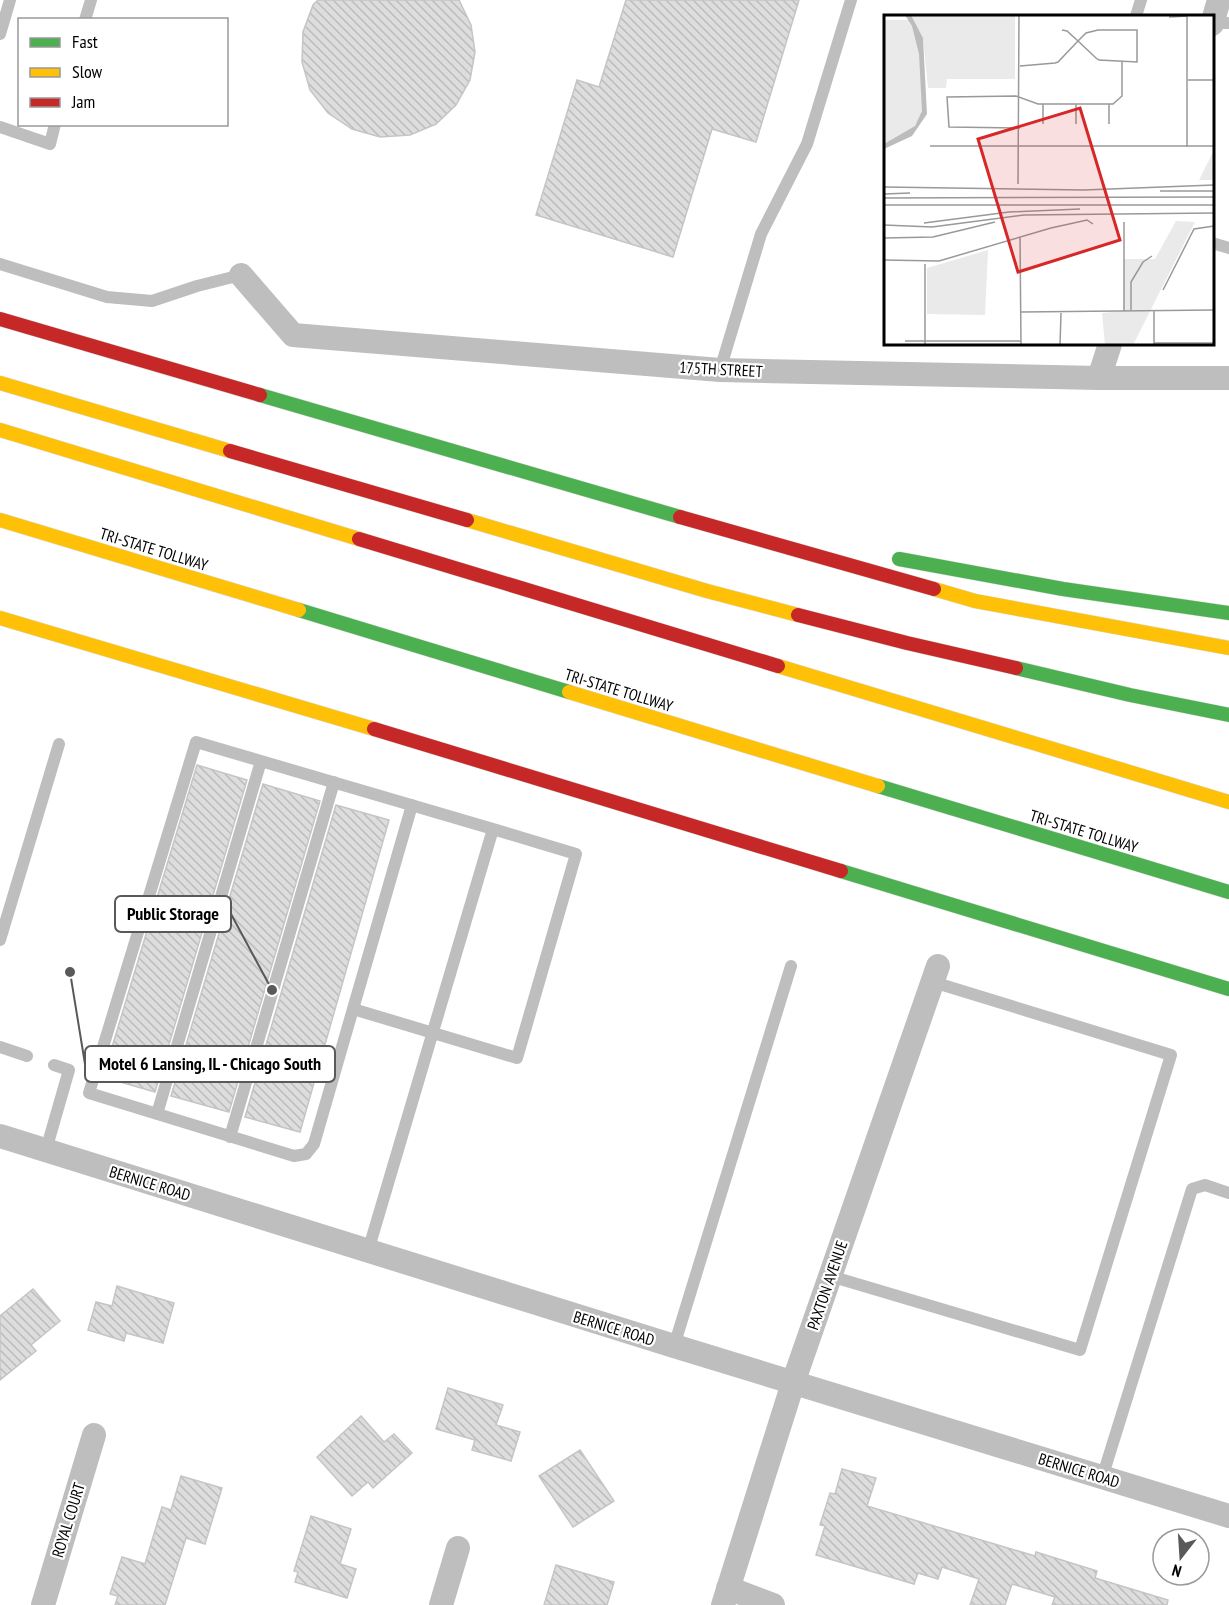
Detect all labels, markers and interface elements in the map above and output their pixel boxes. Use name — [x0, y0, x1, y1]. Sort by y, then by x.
inset map — [884, 15, 1214, 345]
legend — [18, 18, 228, 126]
text: Fast — [72, 30, 98, 53]
text: Slow — [72, 60, 103, 83]
text: Jam — [71, 90, 95, 113]
street label: 175TH STREET — [679, 357, 763, 381]
street label: TRI-STATE TOLLWAY — [98, 523, 211, 575]
street label: TRI-STATE TOLLWAY — [563, 664, 676, 716]
street label: TRI-STATE TOLLWAY — [1028, 805, 1141, 857]
callout: Public Storage — [115, 896, 231, 932]
text: Public Storage — [127, 902, 219, 925]
callout: Motel 6 Lansing, IL - Chicago South — [85, 1046, 335, 1082]
text: Motel 6 Lansing, IL - Chicago South — [99, 1052, 321, 1075]
street label: BERNICE ROAD — [107, 1161, 193, 1205]
street label: PAXTON AVENUE — [802, 1238, 852, 1332]
street label: BERNICE ROAD — [571, 1306, 657, 1350]
street label: BERNICE ROAD — [1036, 1448, 1122, 1492]
street label: ROYAL COURT — [47, 1480, 89, 1560]
north arrow — [1151, 1527, 1211, 1587]
text: N — [1170, 1561, 1184, 1582]

